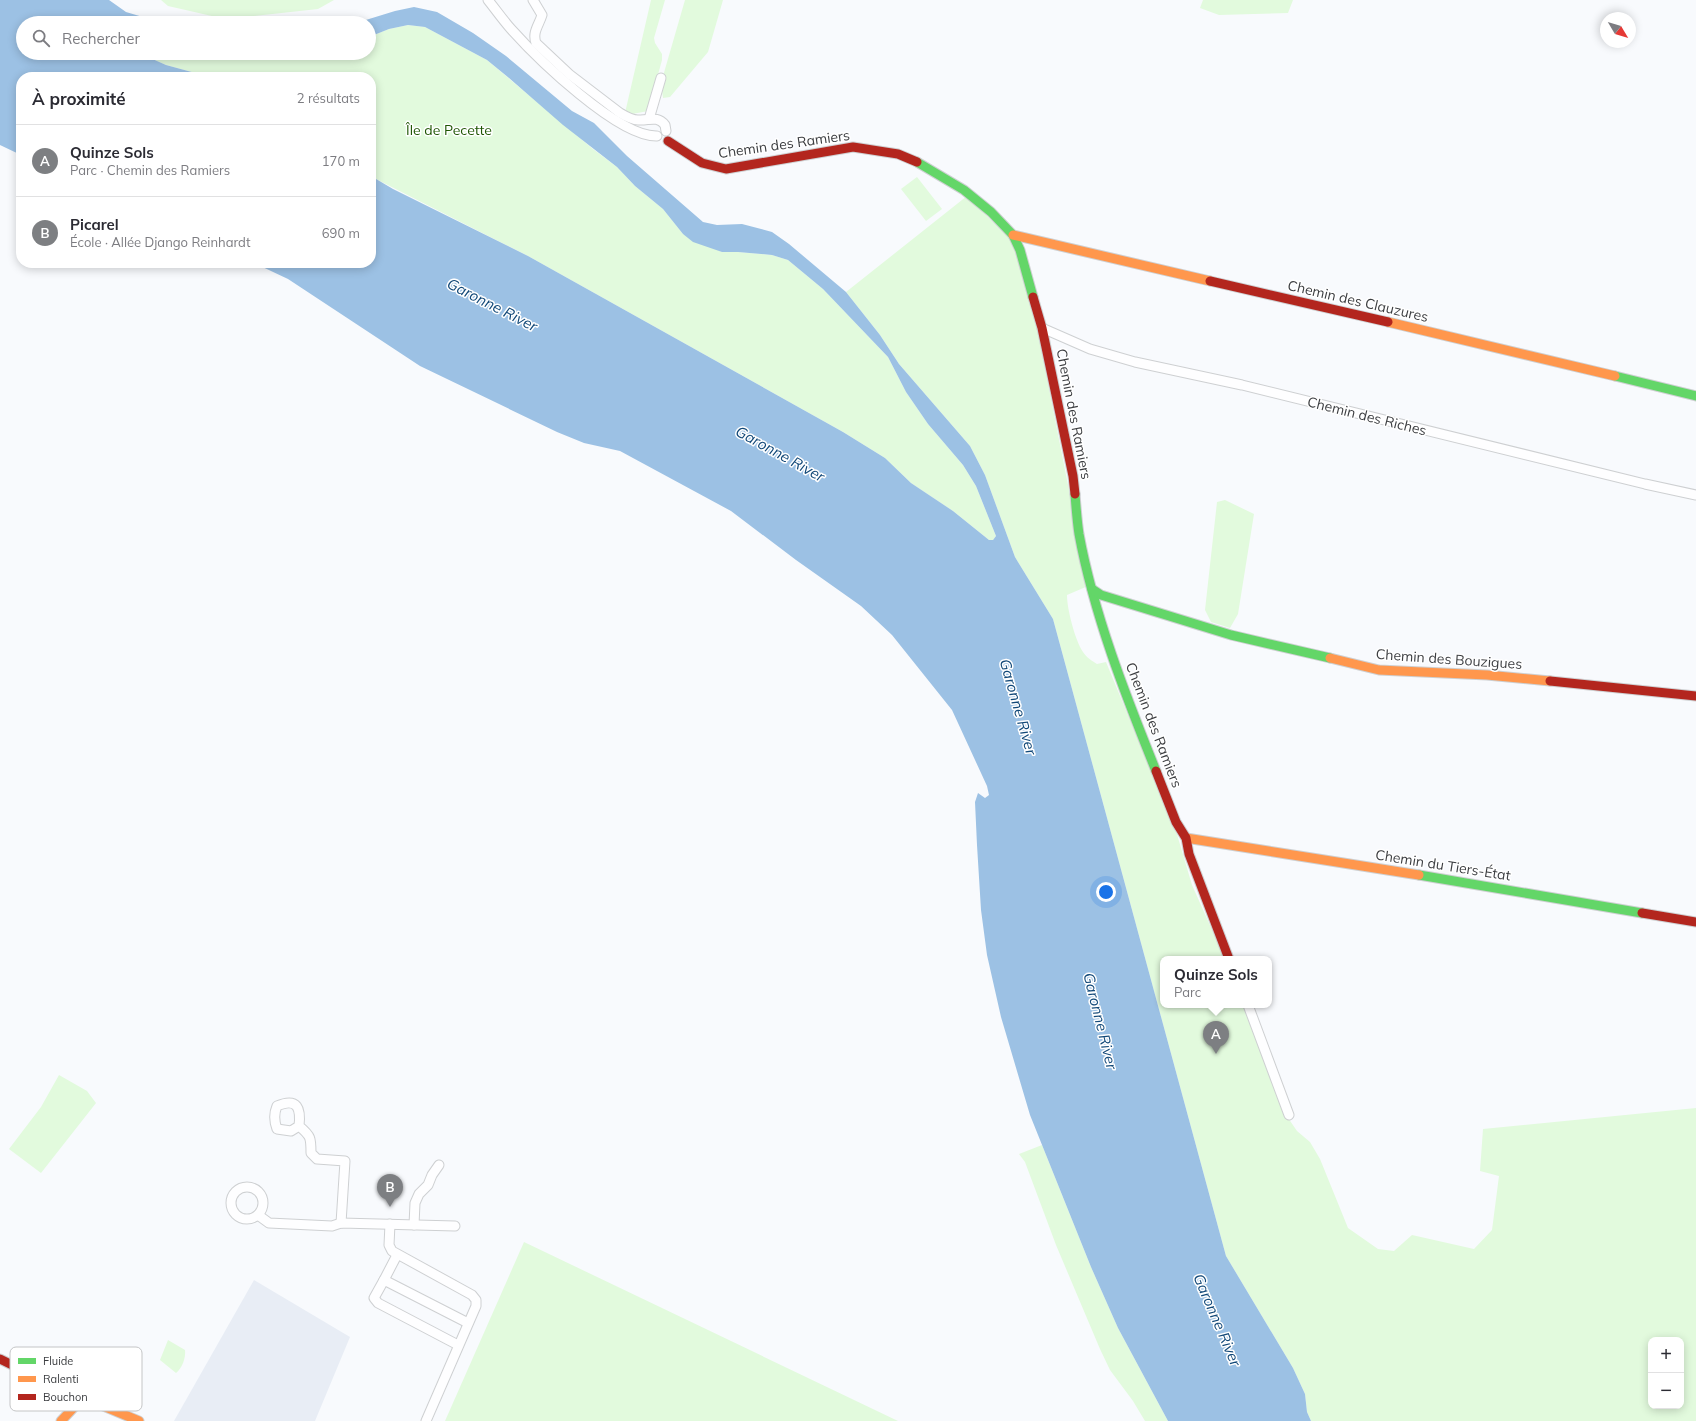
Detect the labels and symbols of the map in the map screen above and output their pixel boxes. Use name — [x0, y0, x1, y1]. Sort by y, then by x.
north arrow — [1600, 12, 1636, 48]
park label: Île de Pecette — [405, 121, 492, 139]
street label: Chemin des Ramiers — [717, 126, 851, 162]
water label: Garonne River — [444, 274, 541, 336]
street label: Chemin des Clauzures — [1286, 276, 1430, 326]
street label: Chemin des Ramiers — [1053, 347, 1096, 481]
street label: Chemin des Riches — [1306, 392, 1429, 440]
water label: Garonne River — [732, 421, 829, 486]
street label: Chemin des Bouzigues — [1375, 645, 1523, 673]
water label: Garonne River — [996, 657, 1041, 758]
street label: Chemin des Ramiers — [1122, 660, 1186, 790]
street label: Chemin du Tiers-État — [1374, 845, 1512, 885]
your location — [1096, 882, 1116, 902]
water label: Garonne River — [1079, 971, 1122, 1072]
pin: A — [1203, 1021, 1229, 1054]
pin: B — [377, 1174, 403, 1207]
water label: Garonne River — [1189, 1271, 1246, 1370]
legend — [10, 1347, 142, 1411]
text: Fluide — [43, 1354, 73, 1368]
text: Ralenti — [43, 1372, 79, 1386]
text: Bouchon — [43, 1390, 88, 1404]

